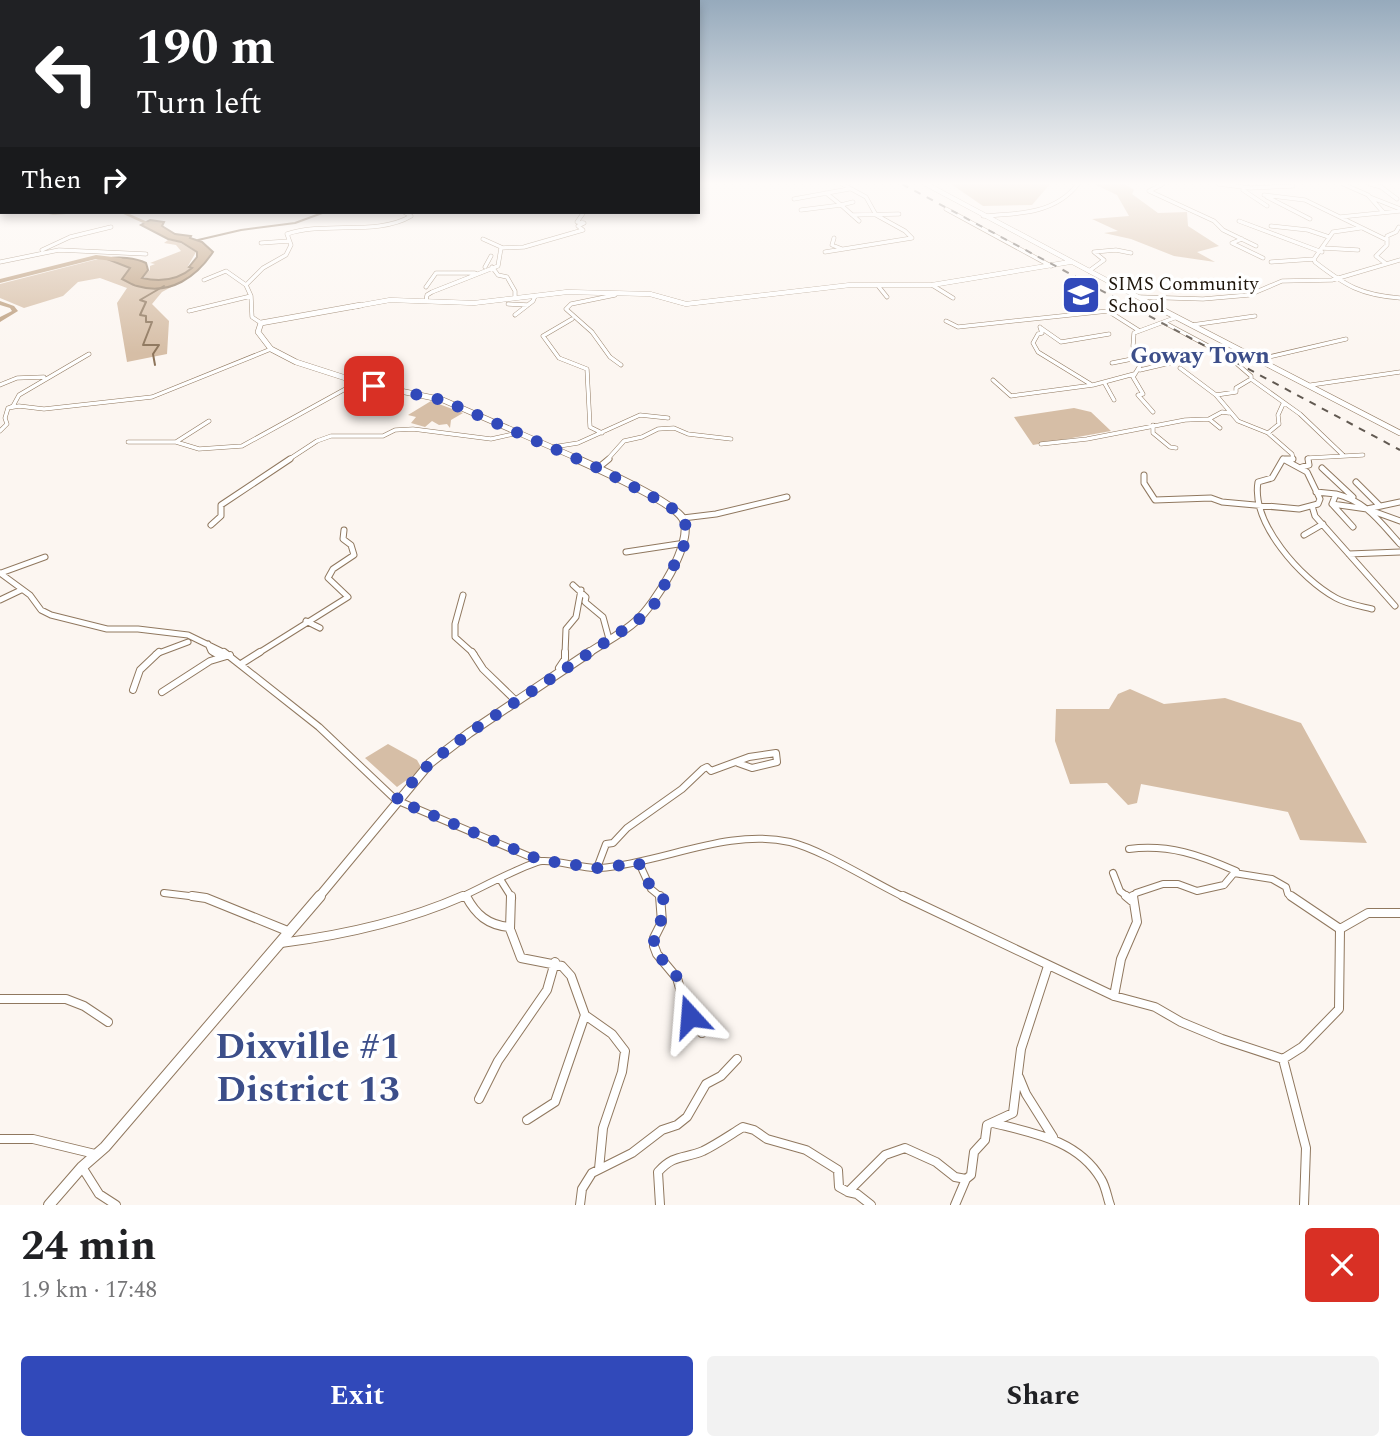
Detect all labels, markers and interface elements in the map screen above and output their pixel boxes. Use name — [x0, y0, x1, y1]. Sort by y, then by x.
text: 190 m — [136, 11, 275, 86]
icon: left — [21, 28, 112, 119]
text: Turn left — [136, 79, 262, 128]
text: Then — [21, 160, 81, 200]
icon: right — [95, 161, 133, 199]
place label: SIMS Community School — [1108, 270, 1260, 321]
school or university icon: SIMS Community School — [1060, 274, 1102, 316]
district label: Goway Town — [1130, 338, 1270, 374]
pin — [344, 356, 404, 416]
icon: arrive — [355, 367, 393, 405]
position arrow — [653, 979, 727, 1053]
district label: Dixville #1 District 13 — [215, 1019, 401, 1118]
text: 24 min — [21, 1215, 156, 1278]
button: close — [1305, 1228, 1379, 1302]
text: 1.9 km · 17:48 — [21, 1273, 157, 1308]
button: Exit — [21, 1356, 693, 1436]
button: Share — [707, 1356, 1379, 1436]

